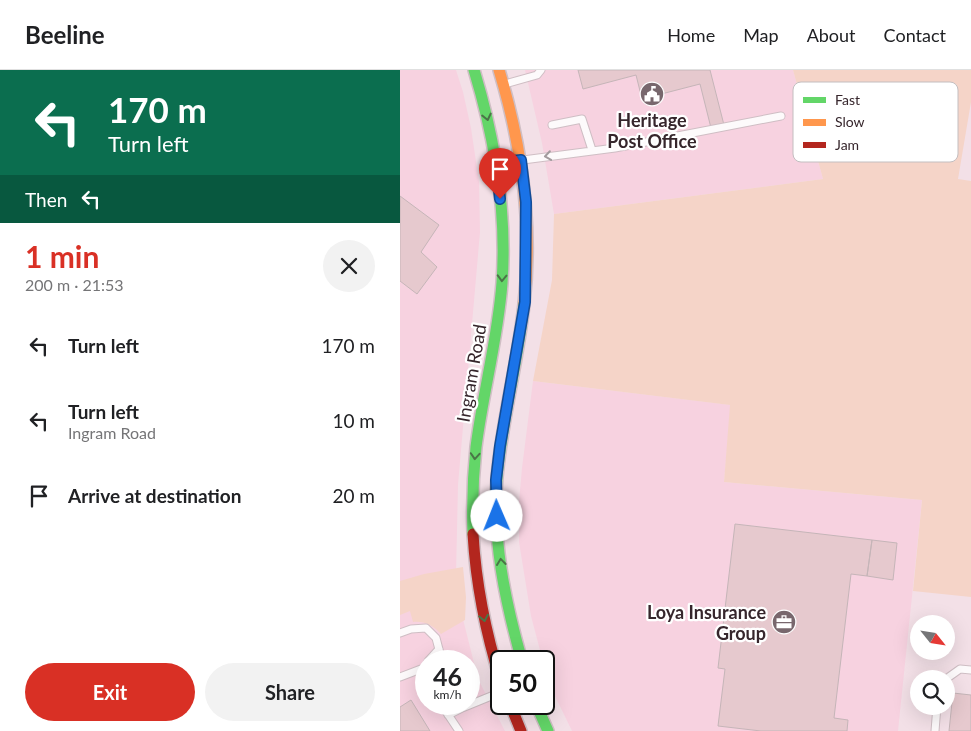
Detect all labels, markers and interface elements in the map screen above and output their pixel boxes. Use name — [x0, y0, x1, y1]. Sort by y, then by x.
text: Beeline — [25, 20, 105, 49]
text: Home — [667, 24, 715, 46]
text: Map — [743, 24, 779, 46]
text: About — [807, 24, 856, 46]
text: Contact — [884, 24, 946, 46]
public building icon: Heritage Post Office — [639, 81, 665, 107]
legend — [793, 82, 958, 162]
text: 170 m — [108, 88, 207, 130]
icon: left — [25, 90, 90, 155]
text: Fast — [835, 91, 860, 108]
place label: Heritage Post Office — [607, 109, 697, 152]
one-way arrow — [481, 112, 492, 121]
text: Slow — [835, 113, 865, 130]
text: Turn left — [108, 130, 189, 157]
text: Jam — [835, 136, 859, 153]
pin — [479, 148, 521, 199]
one-way arrow — [544, 150, 552, 161]
icon: arrive — [486, 155, 514, 183]
icon: left — [77, 185, 105, 213]
text: Then — [25, 188, 67, 211]
text: 1 min — [25, 238, 99, 274]
button: close — [323, 240, 375, 292]
one-way arrow — [496, 274, 507, 282]
text: 200 m · 21:53 — [25, 275, 124, 294]
street label: Ingram Road — [452, 322, 490, 424]
icon: left — [25, 332, 53, 360]
text: Turn left — [68, 334, 139, 357]
text: 170 m — [321, 334, 375, 357]
text: Turn left — [68, 400, 139, 423]
icon: left — [25, 407, 53, 435]
text: 10 m — [332, 409, 375, 432]
text: Ingram Road — [68, 423, 156, 442]
one-way arrow — [470, 452, 481, 460]
icon: arrive — [25, 482, 53, 510]
text: Arrive at destination — [68, 484, 241, 507]
text: 20 m — [332, 484, 375, 507]
position arrow — [470, 489, 522, 541]
one-way arrow — [496, 558, 507, 566]
place label: Loya Insurance Group — [647, 601, 766, 644]
office icon: Loya Insurance Group — [771, 609, 797, 635]
one-way arrow — [479, 613, 489, 622]
north arrow — [910, 615, 955, 660]
map controls — [910, 615, 955, 715]
speed limit sign: 50 — [490, 650, 555, 715]
text: 46 — [433, 661, 462, 691]
button: Exit — [25, 663, 195, 721]
button: Share — [205, 663, 375, 721]
button: search — [910, 670, 955, 715]
text: km/h — [433, 687, 462, 702]

